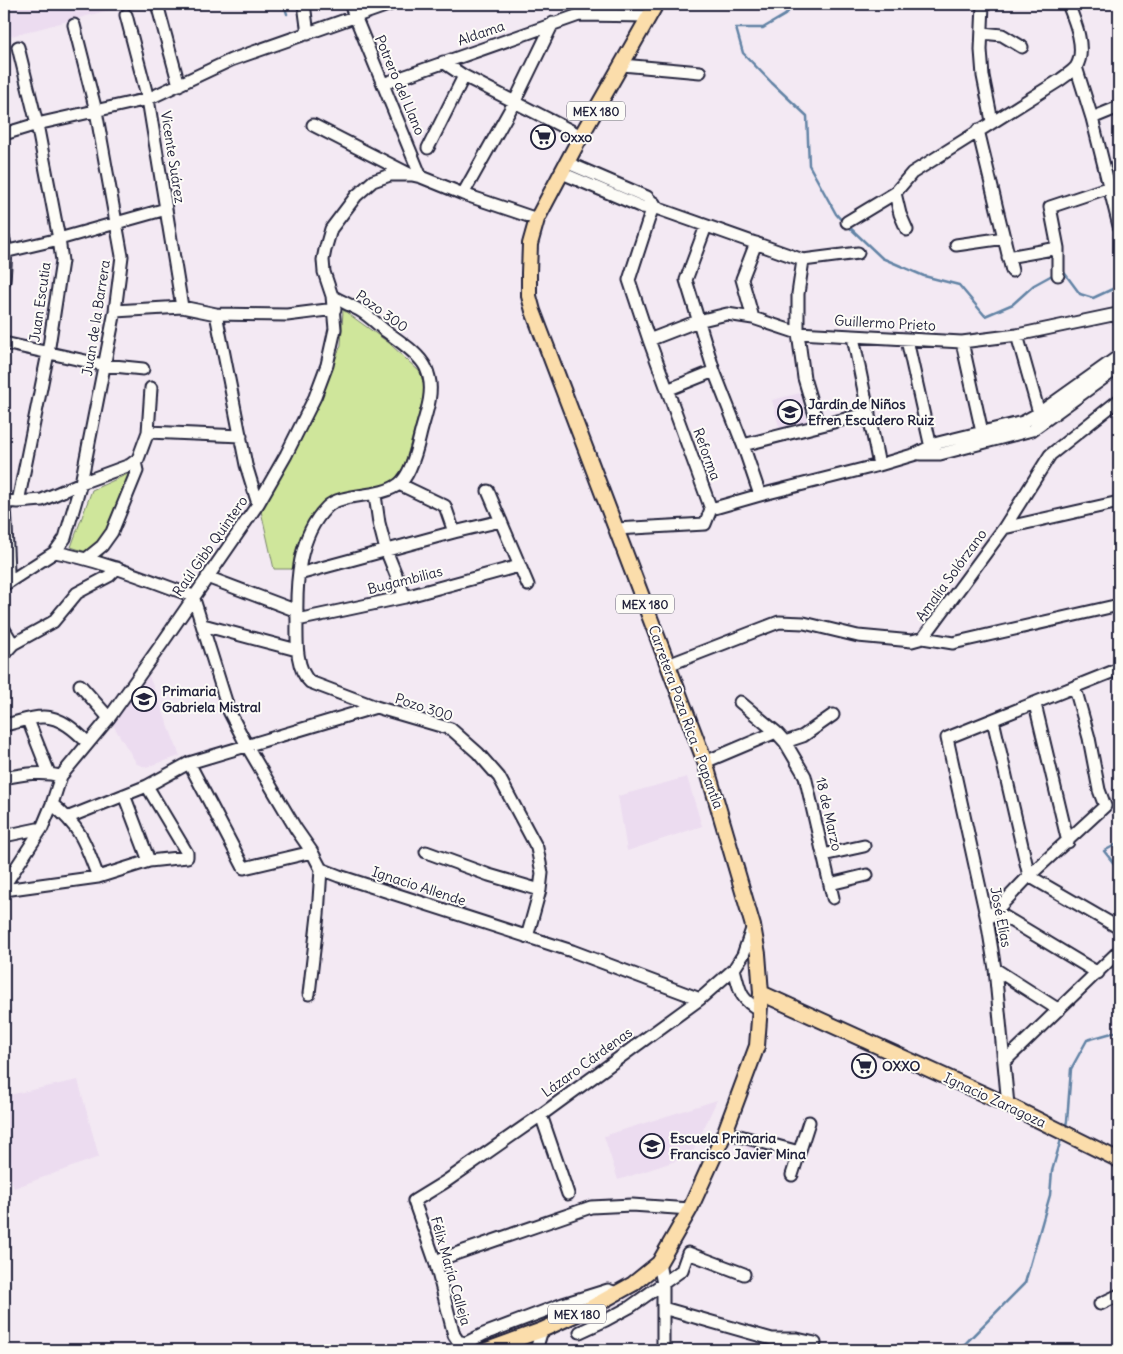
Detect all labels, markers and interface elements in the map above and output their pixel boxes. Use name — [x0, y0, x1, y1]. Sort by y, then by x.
street label: Aldama — [455, 17, 507, 49]
street label: Potrero del Llano — [371, 32, 429, 138]
road number: MEX 180 — [567, 102, 625, 120]
street label: Vicente Suárez — [157, 110, 189, 205]
supermarket icon: Oxxo — [530, 124, 556, 150]
place label: Oxxo — [560, 128, 592, 146]
street label: Juan de la Barrera — [78, 259, 114, 377]
street label: Juan Escutia — [25, 261, 55, 343]
street label: Pozo 300 — [352, 286, 412, 336]
street label: Guillermo Prieto — [834, 311, 936, 335]
place label: Jardín de Niños Efren Escudero Ruiz — [808, 395, 934, 429]
school or university icon: Jardín de Niños Efren Escudero Ruiz — [777, 399, 803, 425]
street label: Reforma — [689, 425, 725, 483]
street label: Raúl Gibb Quintero — [169, 492, 252, 600]
street label: Amalia Solórzano — [911, 525, 991, 625]
street label: Bugambilias — [366, 562, 444, 598]
road number: MEX 180 — [616, 594, 674, 614]
street label: Carretera Poza Rica - Papantla — [644, 623, 728, 811]
place label: Primaria Gabriela Mistral — [162, 682, 261, 716]
school or university icon: Primaria Gabriela Mistral — [131, 686, 157, 712]
street label: Pozo 300 — [393, 689, 455, 725]
street label: 18 de Marzo — [812, 775, 846, 853]
street label: Ignacio Allende — [370, 862, 468, 910]
street label: José Elías — [986, 885, 1016, 949]
street label: Lázaro Cárdenas — [538, 1023, 636, 1101]
supermarket icon: OXXO — [851, 1053, 877, 1079]
place label: OXXO — [882, 1057, 921, 1075]
street label: Ignacio Zaragoza — [941, 1068, 1049, 1132]
place label: Escuela Primaria Francisco Javier Mina — [670, 1129, 806, 1163]
school or university icon: Escuela Primaria Francisco Javier Mina — [639, 1133, 665, 1159]
street label: Félix María Calleja — [427, 1214, 475, 1328]
road number: MEX 180 — [548, 1305, 606, 1324]

